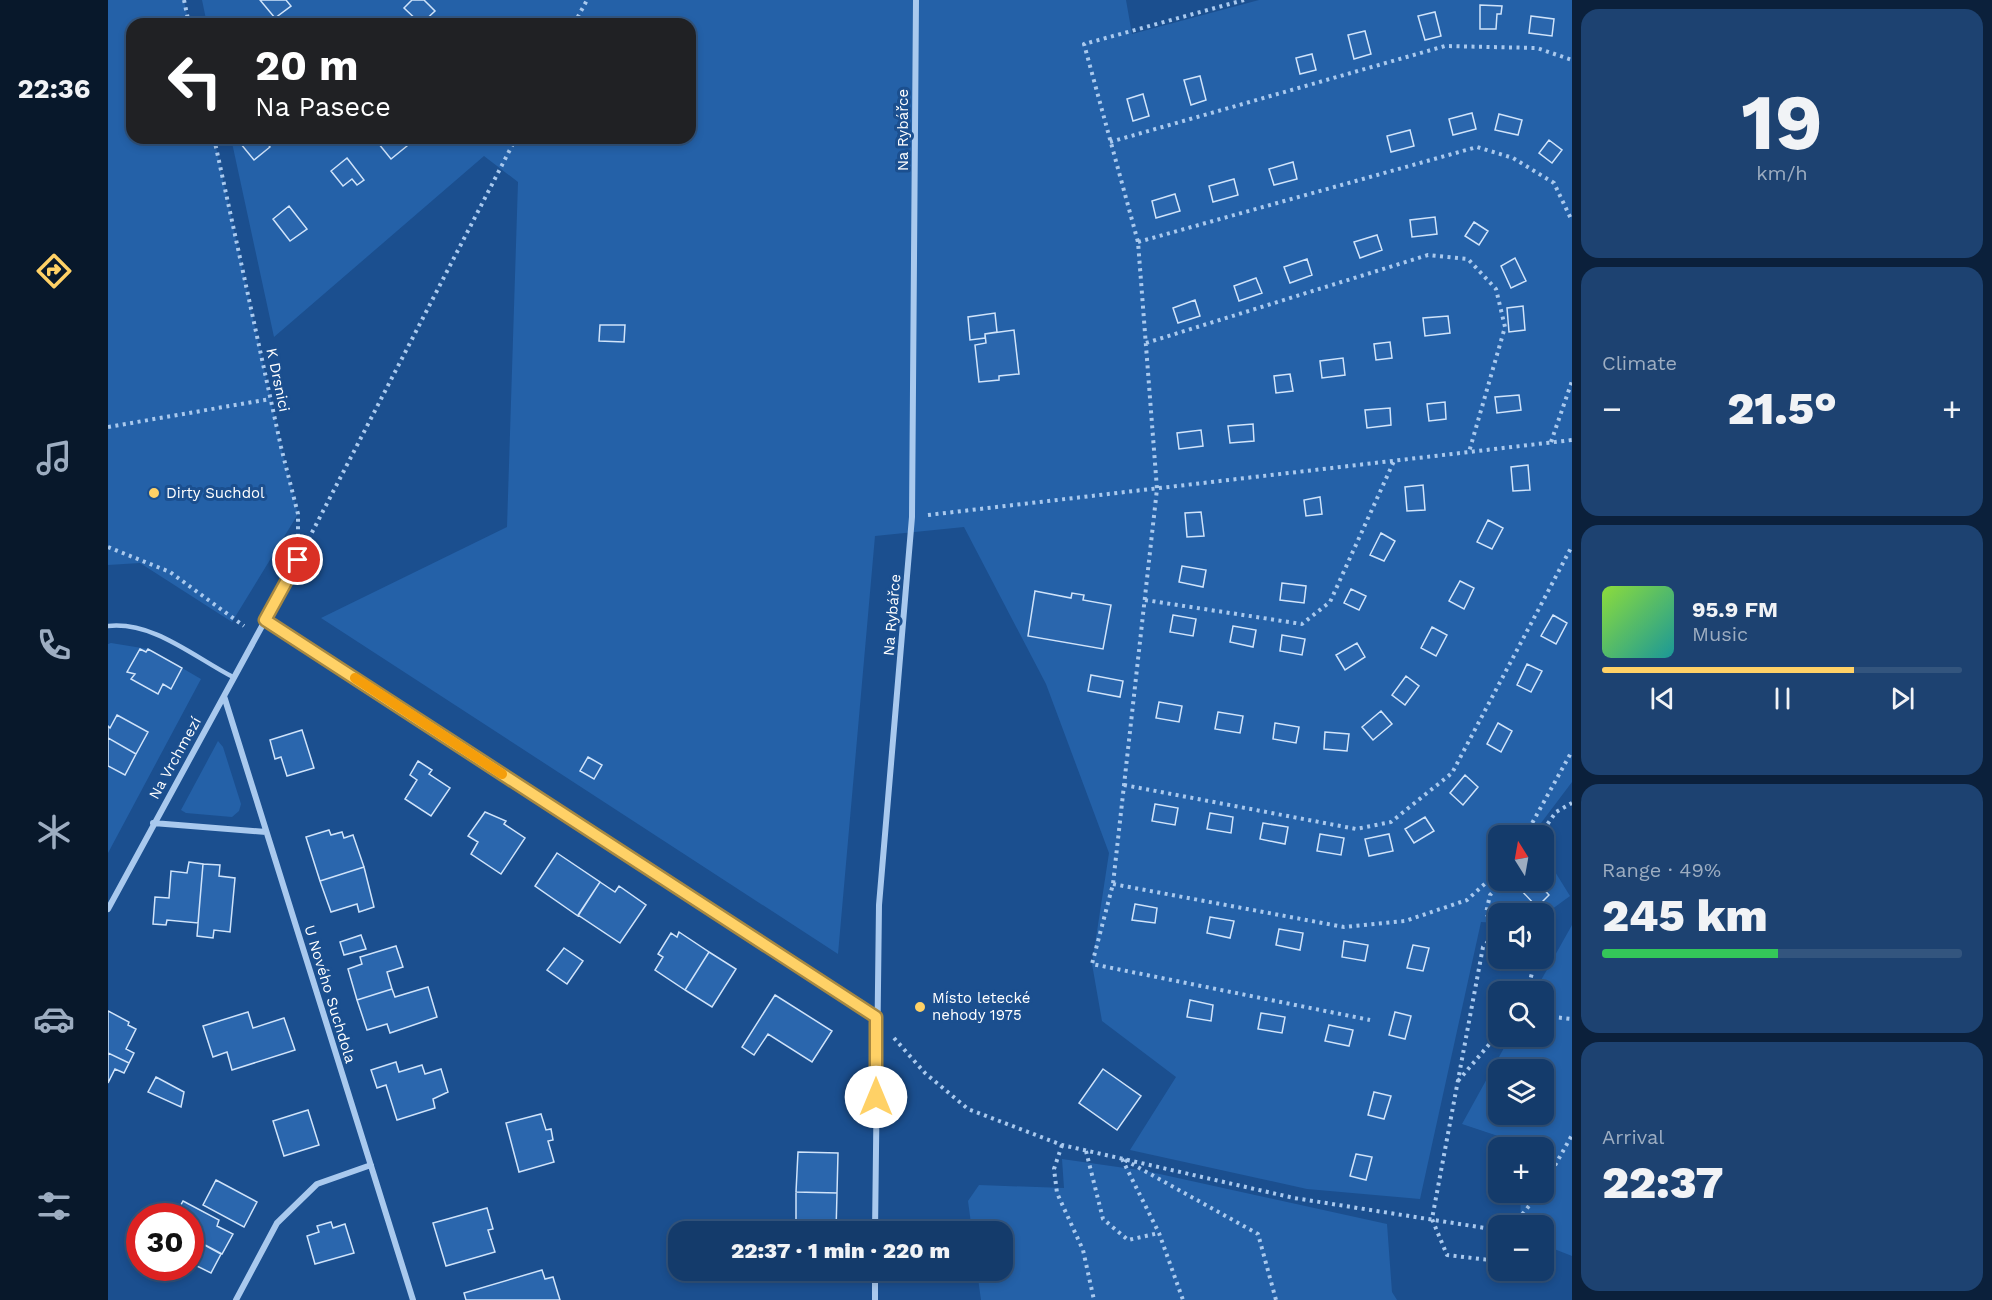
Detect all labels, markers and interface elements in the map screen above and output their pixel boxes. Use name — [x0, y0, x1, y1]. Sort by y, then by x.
text: 20 m — [255, 41, 359, 90]
icon: left — [156, 42, 234, 120]
text: 22:36 — [18, 73, 90, 105]
text: 19 — [1741, 76, 1823, 168]
street label: Na Rybářce — [894, 89, 912, 171]
text: Na Pasece — [255, 91, 391, 123]
text: km/h — [1756, 161, 1808, 185]
icon: directions — [33, 250, 75, 292]
street label: K Drsnici — [262, 346, 294, 414]
text: Climate — [1602, 351, 1677, 375]
text: 21.5° — [1727, 382, 1837, 435]
text: − — [1602, 389, 1622, 428]
text: + — [1942, 389, 1962, 428]
icon: music — [33, 437, 75, 479]
place label: Dirty Suchdol — [166, 484, 265, 502]
marker: Dirty Suchdol — [147, 486, 161, 500]
pin — [272, 534, 323, 585]
icon: arrive — [281, 543, 314, 576]
street label: Na Rybářce — [879, 573, 905, 657]
text: 95.9 FM — [1692, 597, 1778, 622]
text: Music — [1692, 622, 1748, 646]
icon: phone — [33, 624, 75, 666]
icon: previous — [1646, 682, 1679, 715]
icon: pause — [1766, 682, 1799, 715]
icon: next — [1886, 682, 1919, 715]
street label: Na Vrchmezí — [145, 714, 205, 802]
icon: climate — [33, 811, 75, 853]
north arrow — [1488, 825, 1554, 891]
map controls — [1488, 825, 1554, 1281]
text: Range · 49% — [1602, 858, 1721, 882]
text: 245 km — [1602, 889, 1768, 942]
button: sound — [1488, 903, 1554, 969]
street label: U Nového Suchdola — [300, 923, 360, 1066]
button: search — [1488, 981, 1554, 1047]
place label: Místo letecké nehody 1975 — [932, 989, 1030, 1024]
icon: car — [33, 998, 75, 1040]
marker: Místo letecké nehody 1975 — [913, 1000, 927, 1014]
button: layers — [1488, 1059, 1554, 1125]
position arrow — [844, 1065, 908, 1129]
text: Arrival — [1602, 1125, 1664, 1149]
button: + — [1488, 1137, 1554, 1203]
text: 22:37 — [1602, 1156, 1724, 1209]
icon: filters — [33, 1185, 75, 1227]
speed limit sign: 30 — [126, 1203, 204, 1281]
button: − — [1488, 1215, 1554, 1281]
text: 22:37 · 1 min · 220 m — [731, 1238, 950, 1263]

